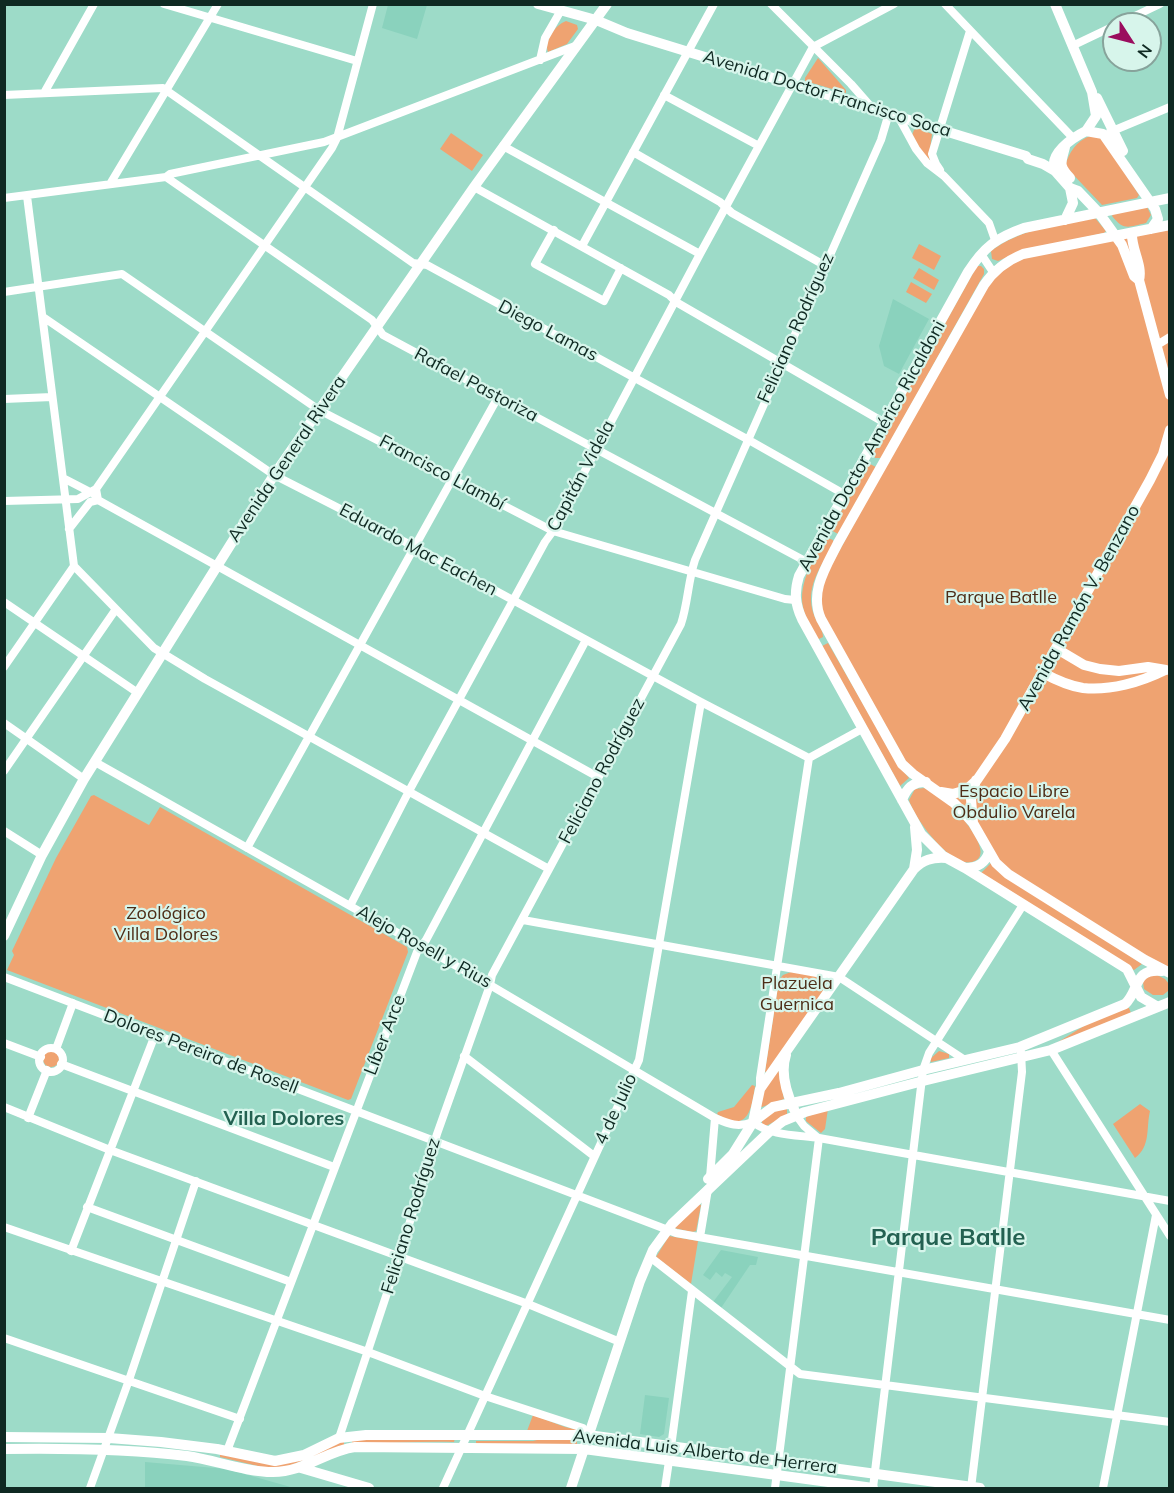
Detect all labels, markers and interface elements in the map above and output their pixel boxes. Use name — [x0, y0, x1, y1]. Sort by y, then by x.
north arrow — [1102, 12, 1162, 72]
text: N — [1133, 41, 1157, 62]
street label: Avenida Doctor Francisco Soca — [700, 46, 954, 142]
street label: Feliciano Rodríguez — [753, 250, 839, 406]
street label: Diego Lamas — [495, 296, 601, 366]
street label: Avenida Doctor Américo Ricaldoni — [794, 317, 950, 575]
street label: Rafael Pastoriza — [410, 343, 542, 427]
street label: Avenida General Rivera — [223, 372, 351, 546]
street label: Capitán Videla — [543, 417, 619, 535]
street label: Francisco Llambí — [375, 431, 509, 515]
street label: Eduardo Mac Eachen — [335, 499, 501, 601]
street label: Avenida Ramón V. Benzano — [1013, 502, 1145, 714]
park label: Parque Batlle — [945, 587, 1057, 609]
street label: Feliciano Rodríguez — [554, 694, 650, 848]
park label: Espacio Libre Obdulio Varela — [952, 781, 1076, 824]
street label: Alejo Rosell y Rius — [353, 901, 495, 993]
park label: Zoológico Villa Dolores — [114, 903, 218, 946]
park label: Plazuela Guernica — [760, 973, 834, 1016]
street label: Líber Arce — [360, 992, 410, 1078]
street label: Dolores Pereira de Rosell — [101, 1005, 301, 1099]
street label: 4 de Julio — [590, 1070, 642, 1148]
district label: Villa Dolores — [224, 1107, 344, 1131]
street label: Feliciano Rodríguez — [377, 1135, 445, 1297]
district label: Parque Batlle — [871, 1224, 1025, 1252]
street label: Avenida Luis Alberto de Herrera — [572, 1425, 838, 1479]

